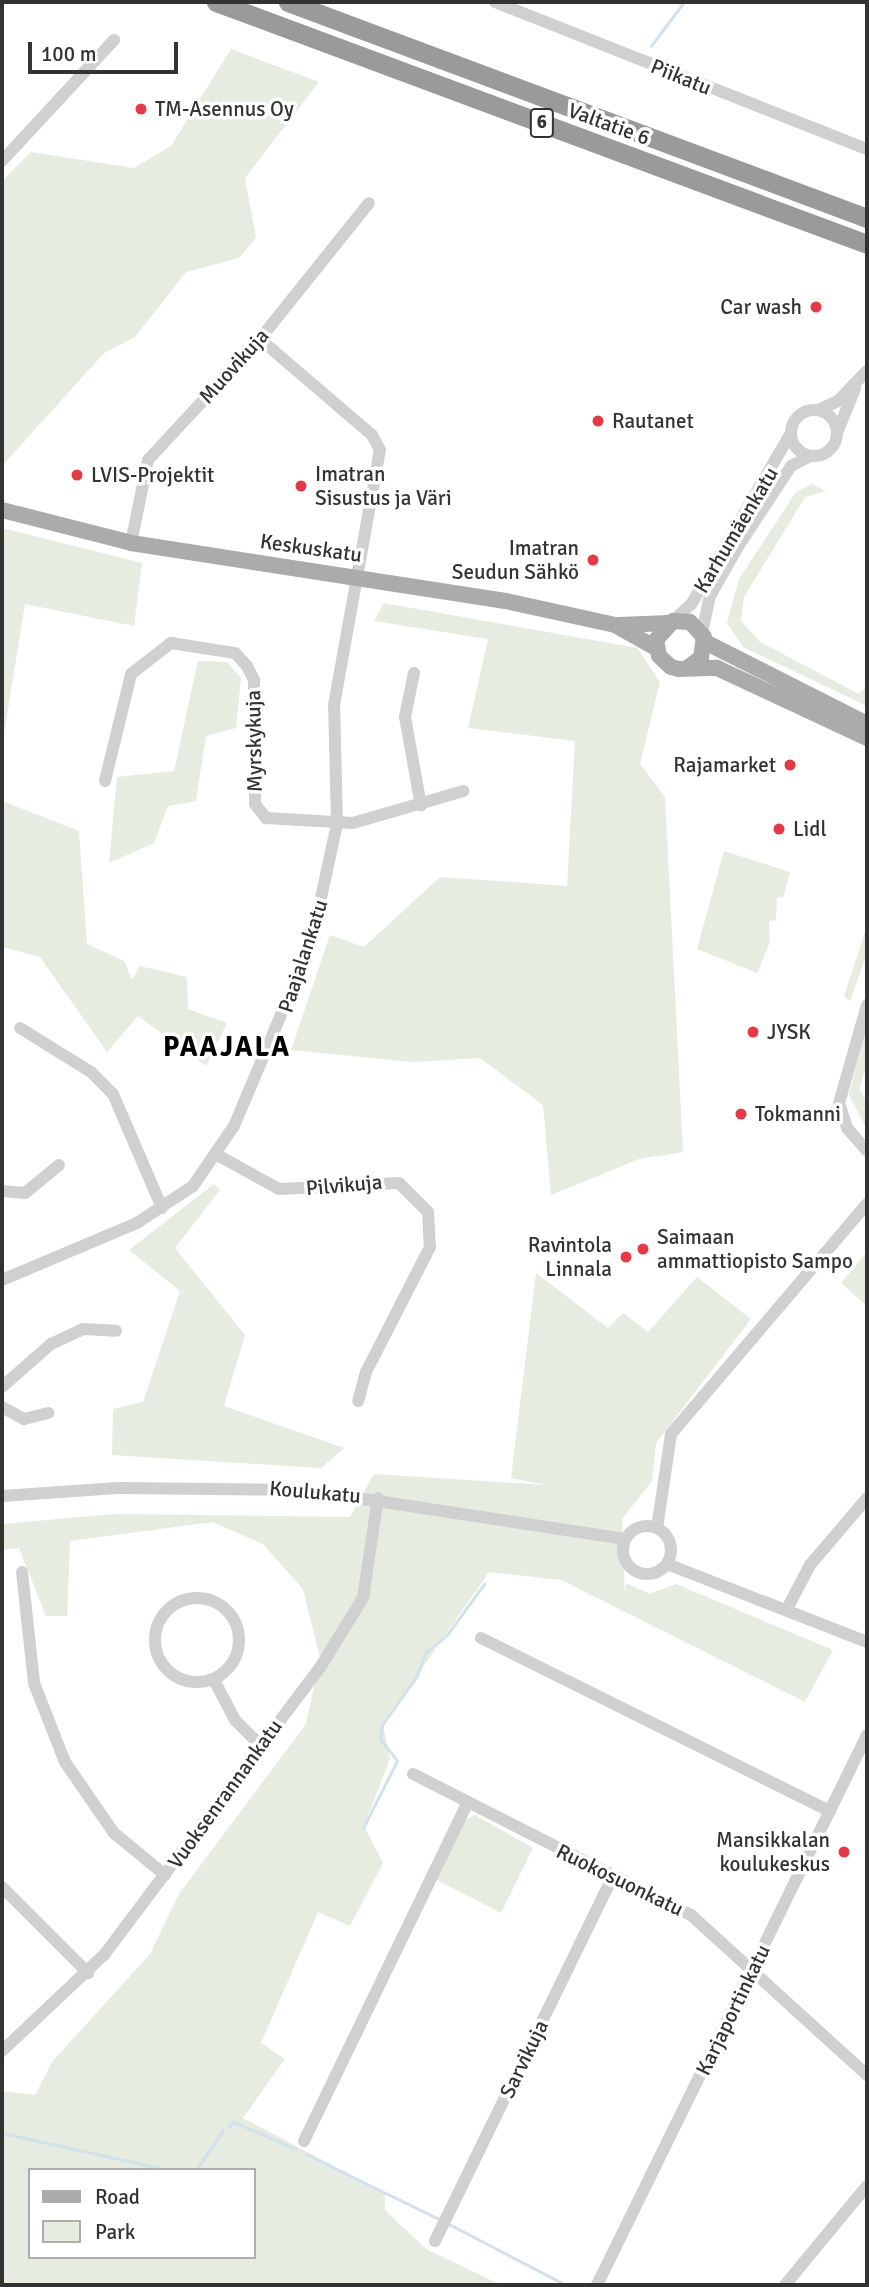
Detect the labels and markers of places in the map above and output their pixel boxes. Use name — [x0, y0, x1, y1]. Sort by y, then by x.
place label: TM-Asennus Oy — [155, 96, 294, 122]
marker: TM-Asennus Oy — [133, 101, 149, 117]
place label: Car wash — [720, 294, 802, 320]
marker: Car wash — [808, 299, 824, 315]
place label: Rautanet — [612, 408, 694, 434]
marker: Rautanet — [590, 413, 606, 429]
place label: Imatran Sisustus ja Väri — [315, 461, 452, 511]
place label: LVIS-Projektit — [91, 462, 214, 488]
marker: LVIS-Projektit — [69, 467, 85, 483]
marker: Imatran Sisustus ja Väri — [293, 478, 309, 494]
place label: Imatran Seudun Sähkö — [452, 535, 579, 585]
marker: Imatran Seudun Sähkö — [585, 552, 601, 568]
place label: Rajamarket — [673, 752, 776, 778]
marker: Rajamarket — [782, 757, 798, 773]
place label: Lidl — [793, 816, 827, 842]
marker: Lidl — [771, 821, 787, 837]
place label: JYSK — [767, 1019, 811, 1045]
marker: JYSK — [745, 1024, 761, 1040]
place label: Tokmanni — [755, 1101, 841, 1127]
marker: Tokmanni — [733, 1106, 749, 1122]
place label: Saimaan ammattiopisto Sampo — [657, 1224, 853, 1274]
place label: Ravintola Linnala — [528, 1232, 612, 1282]
marker: Saimaan ammattiopisto Sampo — [635, 1241, 651, 1257]
marker: Ravintola Linnala — [618, 1249, 634, 1265]
place label: Mansikkalan koulukeskus — [716, 1827, 830, 1877]
marker: Mansikkalan koulukeskus — [836, 1844, 852, 1860]

